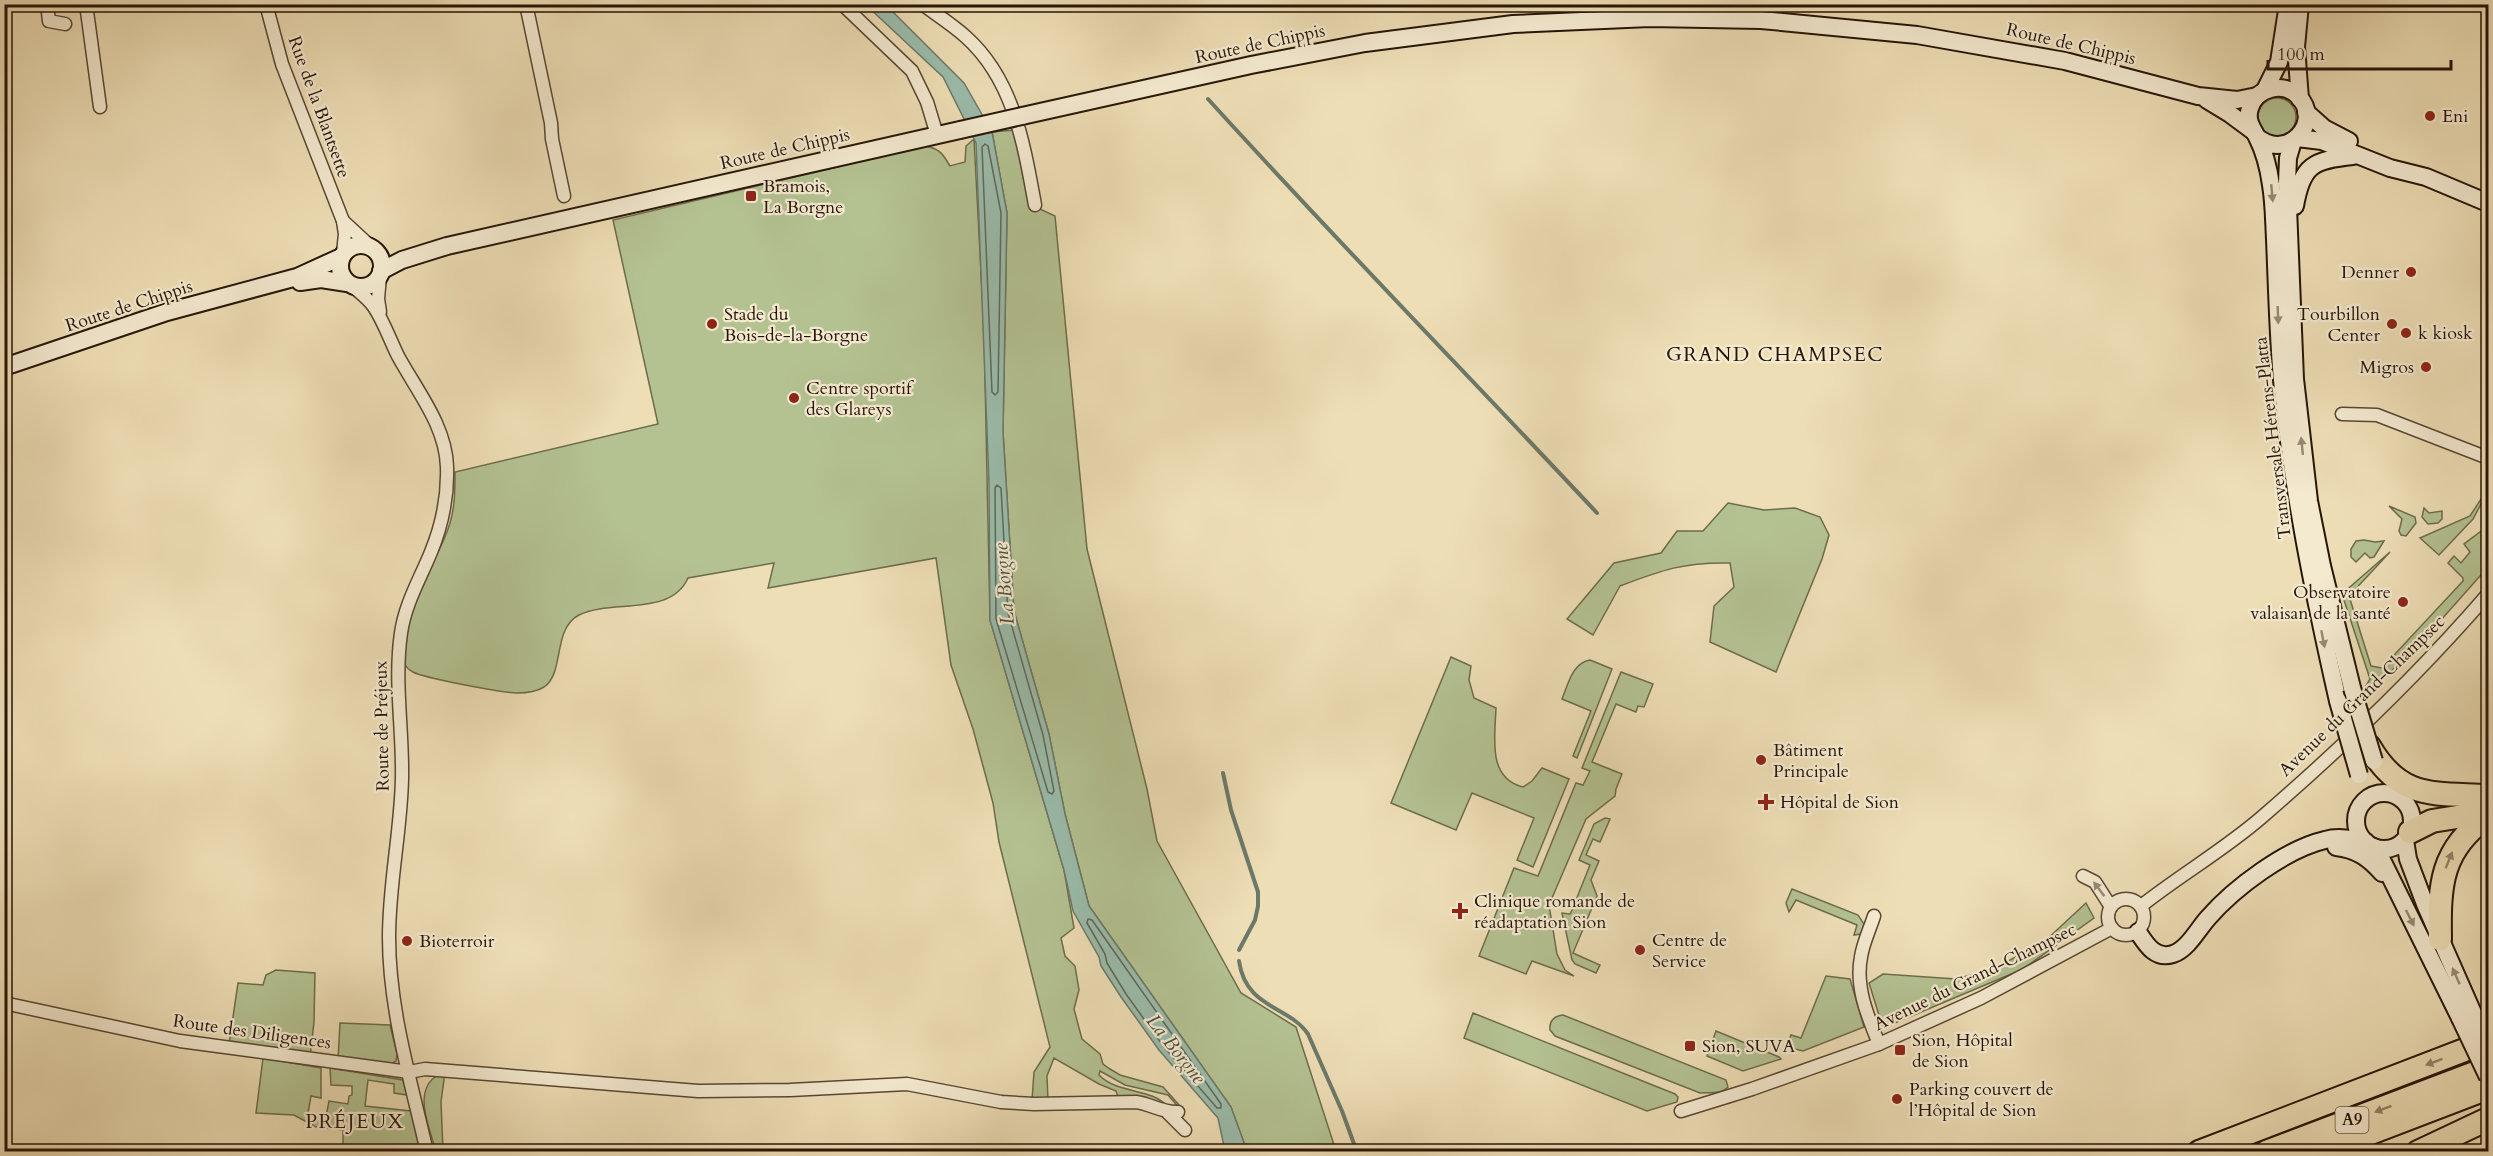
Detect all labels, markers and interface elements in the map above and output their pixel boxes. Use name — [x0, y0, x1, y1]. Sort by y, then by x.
street label: Route de Chippis — [2004, 17, 2138, 71]
street label: Route de Chippis — [1193, 18, 1327, 70]
street label: Rue de la Blantsette — [282, 33, 356, 181]
scale bar — [2268, 33, 2451, 71]
text: 100 m — [2277, 42, 2325, 67]
place label: Eni — [2442, 104, 2468, 129]
marker: Eni — [2423, 109, 2437, 123]
street label: Route de Chippis — [718, 122, 852, 176]
place label: Bramois, La Borgne — [763, 174, 844, 220]
one-way arrow — [2267, 184, 2277, 203]
marker: Bramois, La Borgne — [744, 189, 758, 203]
place label: Denner — [2341, 260, 2399, 285]
marker: Denner — [2404, 265, 2418, 279]
street label: Route de Chippis — [62, 274, 196, 338]
place label: Stade du Bois-de-la-Borgne — [724, 302, 868, 348]
place label: Tourbillon Center — [2297, 302, 2381, 348]
one-way arrow — [2274, 305, 2283, 324]
marker: Stade du Bois-de-la-Borgne — [705, 317, 719, 331]
marker: Tourbillon Center — [2385, 317, 2399, 331]
place label: k kiosk — [2418, 321, 2473, 346]
marker: k kiosk — [2399, 326, 2413, 340]
street label: Transversale Hérens-Platta — [2248, 335, 2298, 540]
district label: GRAND CHAMPSEC — [1666, 341, 1884, 368]
place label: Migros — [2360, 355, 2414, 380]
marker: Migros — [2419, 360, 2433, 374]
place label: Centre sportif des Glareys — [806, 376, 915, 422]
marker: Centre sportif des Glareys — [787, 391, 801, 405]
one-way arrow — [2298, 437, 2307, 456]
water label: La Borgne — [987, 542, 1021, 626]
place label: Observatoire valaisan de la santé — [2250, 580, 2391, 626]
marker: Observatoire valaisan de la santé — [2396, 595, 2410, 609]
street label: Avenue du Grand-Champsec — [2273, 610, 2451, 782]
one-way arrow — [2319, 629, 2328, 648]
street label: Route de Préjeux — [368, 660, 396, 792]
place label: Bâtiment Principale — [1773, 738, 1849, 784]
marker: Bâtiment Principale — [1754, 753, 1768, 767]
place label: Hôpital de Sion — [1780, 790, 1900, 815]
marker: Hôpital de Sion — [1757, 793, 1775, 811]
one-way arrow — [2444, 851, 2454, 869]
one-way arrow — [2093, 881, 2105, 897]
place label: Clinique romande de réadaptation Sion — [1474, 889, 1635, 935]
marker: Clinique romande de réadaptation Sion — [1451, 902, 1469, 920]
one-way arrow — [2405, 910, 2415, 927]
street label: Avenue du Grand-Champsec — [1870, 917, 2080, 1037]
place label: Centre de Service — [1652, 928, 1727, 974]
place label: Bioterroir — [419, 929, 495, 954]
marker: Bioterroir — [400, 934, 414, 948]
marker: Centre de Service — [1633, 943, 1647, 957]
one-way arrow — [2451, 967, 2460, 985]
water label: La Borgne — [1140, 1008, 1212, 1090]
street label: Route des Diligences — [171, 1009, 333, 1055]
place label: Sion, Hôpital de Sion — [1912, 1028, 2013, 1074]
place label: Sion, SUVA — [1702, 1034, 1795, 1059]
marker: Sion, SUVA — [1683, 1039, 1697, 1053]
marker: Sion, Hôpital de Sion — [1893, 1043, 1907, 1057]
one-way arrow — [2425, 1058, 2443, 1067]
place label: Parking couvert de l’Hôpital de Sion — [1909, 1077, 2054, 1123]
marker: Parking couvert de l’Hôpital de Sion — [1890, 1092, 1904, 1106]
one-way arrow — [2374, 1104, 2392, 1114]
road number: A9 — [2336, 1107, 2368, 1133]
district label: PRÉJEUX — [305, 1108, 405, 1135]

